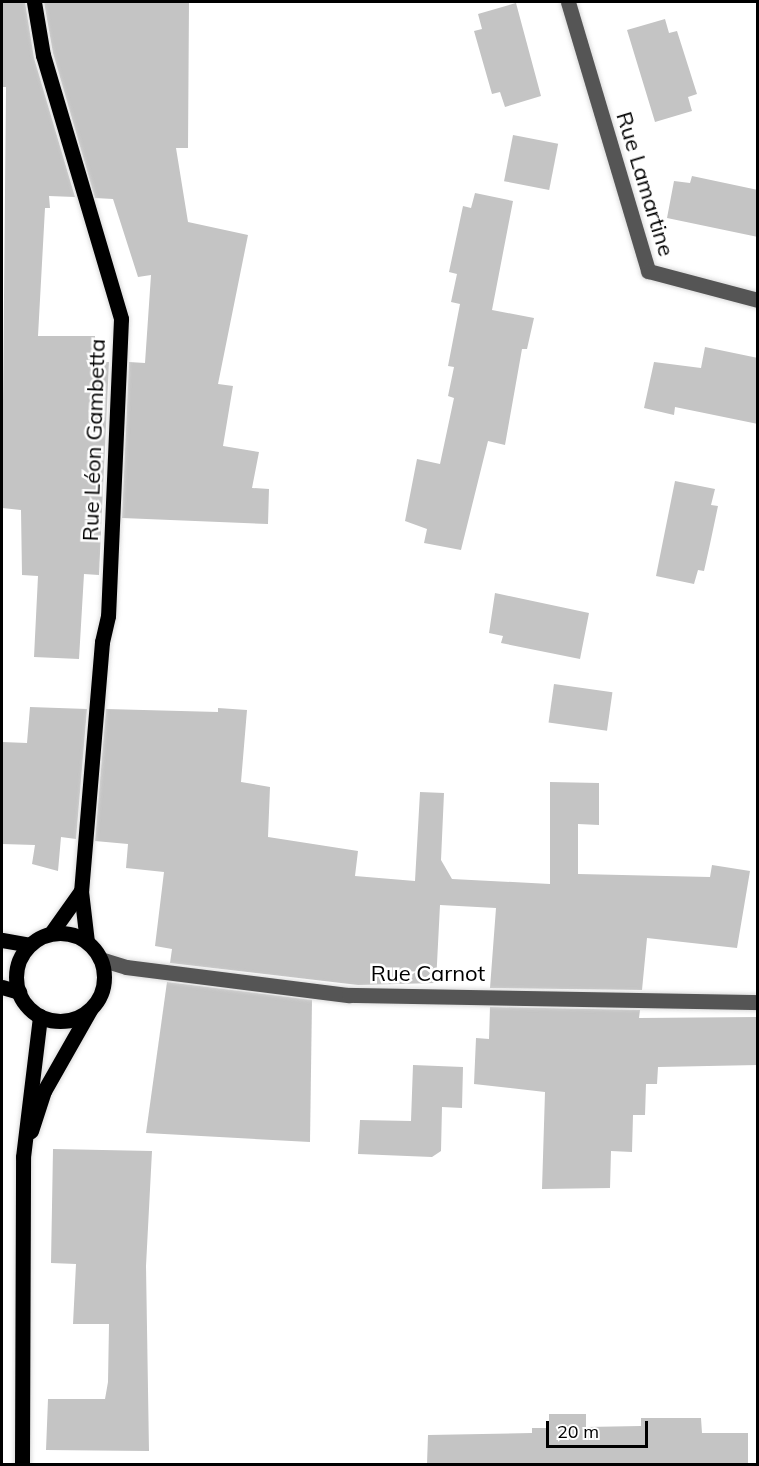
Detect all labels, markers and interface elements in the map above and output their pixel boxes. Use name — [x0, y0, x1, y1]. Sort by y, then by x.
street label: Rue Lamartine — [610, 109, 680, 259]
street label: Rue Léon Gambetta — [77, 338, 111, 542]
street label: Rue Carnot — [371, 961, 485, 987]
scale bar — [549, 1409, 651, 1447]
text: 20 m — [557, 1420, 599, 1443]

